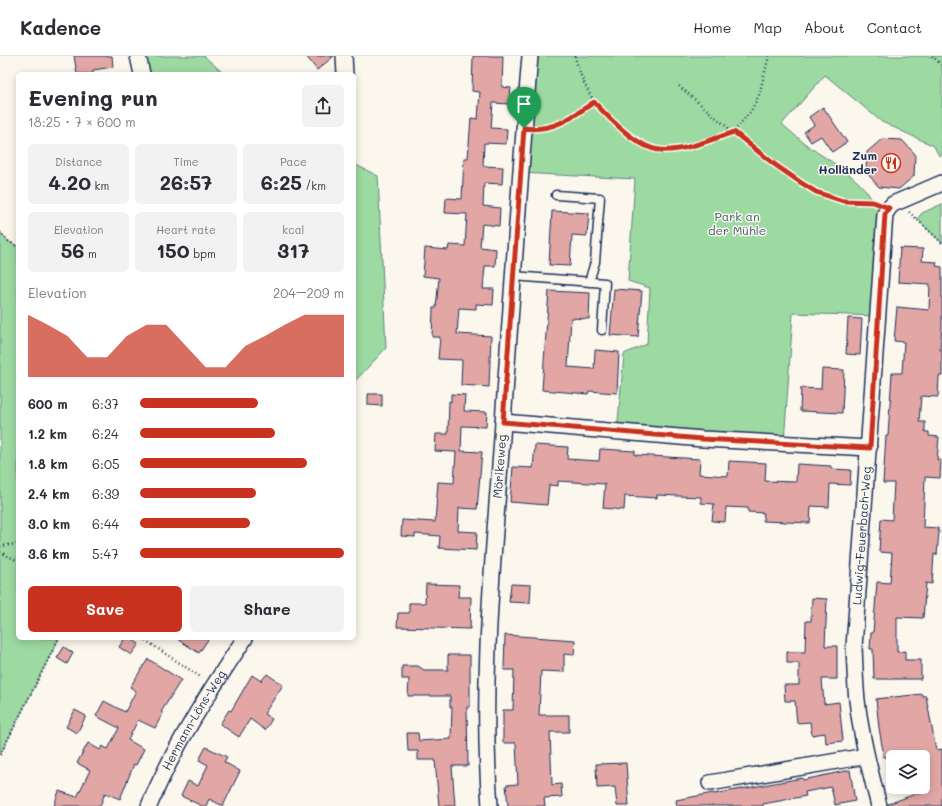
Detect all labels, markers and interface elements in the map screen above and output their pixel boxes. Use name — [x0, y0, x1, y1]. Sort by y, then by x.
text: Kadence — [20, 15, 101, 40]
text: Home — [693, 18, 731, 37]
text: Map — [753, 18, 782, 37]
text: About — [804, 18, 845, 37]
text: Contact — [867, 18, 922, 37]
text: Evening run — [28, 83, 158, 112]
button: share — [302, 85, 344, 127]
pin — [507, 87, 541, 128]
icon: arrive — [513, 93, 535, 115]
text: 18:25 · 7 × 600 m — [28, 113, 136, 130]
place label: Zum Holländer — [818, 147, 877, 177]
restaurant icon: Zum Holländer — [880, 152, 902, 174]
text: Distance — [55, 154, 102, 169]
text: Time — [173, 154, 199, 169]
text: Pace — [280, 154, 307, 169]
text: 4.20 — [48, 169, 91, 195]
text: 26:57 — [160, 169, 212, 195]
text: 6:25 — [261, 169, 302, 195]
text: km — [91, 178, 109, 193]
text: /km — [302, 178, 326, 193]
park label: Park an der Mühle — [708, 208, 766, 238]
text: Elevation — [54, 222, 103, 237]
text: Heart rate — [156, 222, 216, 237]
text: kcal — [282, 222, 304, 237]
text: 56 — [61, 237, 84, 263]
text: 150 — [156, 237, 190, 263]
text: 317 — [277, 237, 309, 263]
text: m — [84, 246, 97, 261]
text: bpm — [190, 246, 216, 261]
text: Elevation — [28, 284, 86, 301]
text: 204–209 m — [273, 284, 344, 301]
text: 600 m — [28, 395, 68, 412]
text: 6:37 — [92, 395, 119, 412]
text: 1.2 km — [28, 425, 67, 442]
text: 6:24 — [92, 425, 119, 442]
street label: Mörikeweg — [488, 434, 509, 499]
text: 1.8 km — [28, 455, 68, 472]
text: 6:05 — [92, 455, 119, 472]
street label: Ludwig-Feuerbach-Weg — [848, 466, 874, 605]
text: 2.4 km — [28, 485, 70, 502]
text: 6:39 — [92, 485, 119, 502]
text: 3.0 km — [28, 515, 70, 532]
text: 6:44 — [92, 515, 119, 532]
text: 3.6 km — [28, 545, 70, 562]
text: 5:47 — [92, 545, 118, 562]
button: Save — [28, 586, 182, 632]
button: Share — [190, 586, 344, 632]
street label: Hermann-Löns-Weg — [158, 667, 229, 773]
map controls — [886, 750, 930, 794]
button: layers — [886, 750, 930, 794]

